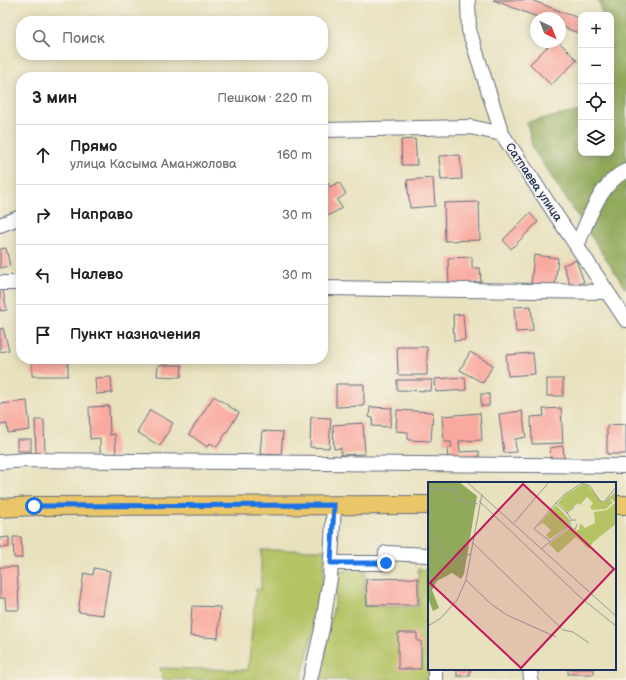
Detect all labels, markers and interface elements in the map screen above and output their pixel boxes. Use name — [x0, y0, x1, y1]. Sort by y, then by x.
north arrow — [530, 12, 566, 48]
map controls — [578, 12, 614, 156]
button: + — [578, 12, 614, 48]
search box — [16, 16, 328, 60]
icon: search — [30, 27, 52, 49]
text: Поиск — [62, 29, 105, 48]
button: − — [578, 48, 614, 84]
button: locate — [578, 84, 614, 120]
text: 3 мин — [32, 88, 77, 108]
text: Пешком · 220 m — [217, 90, 312, 106]
button: layers — [578, 120, 614, 156]
text: Прямо — [70, 137, 117, 156]
street label: Сатпаева улица — [502, 140, 565, 224]
icon: ahead — [32, 144, 54, 166]
text: 160 m — [277, 147, 312, 163]
text: улица Касыма Аманжолова — [70, 156, 237, 172]
icon: right — [32, 204, 54, 226]
text: Направо — [70, 205, 133, 224]
text: 30 m — [282, 207, 312, 223]
icon: left — [32, 264, 54, 286]
text: Налево — [70, 265, 123, 284]
text: 30 m — [282, 267, 312, 283]
icon: arrive — [32, 324, 54, 346]
text: Пункт назначения — [70, 325, 201, 344]
inset map — [428, 482, 616, 670]
route start — [25, 497, 43, 515]
route end — [377, 554, 395, 572]

